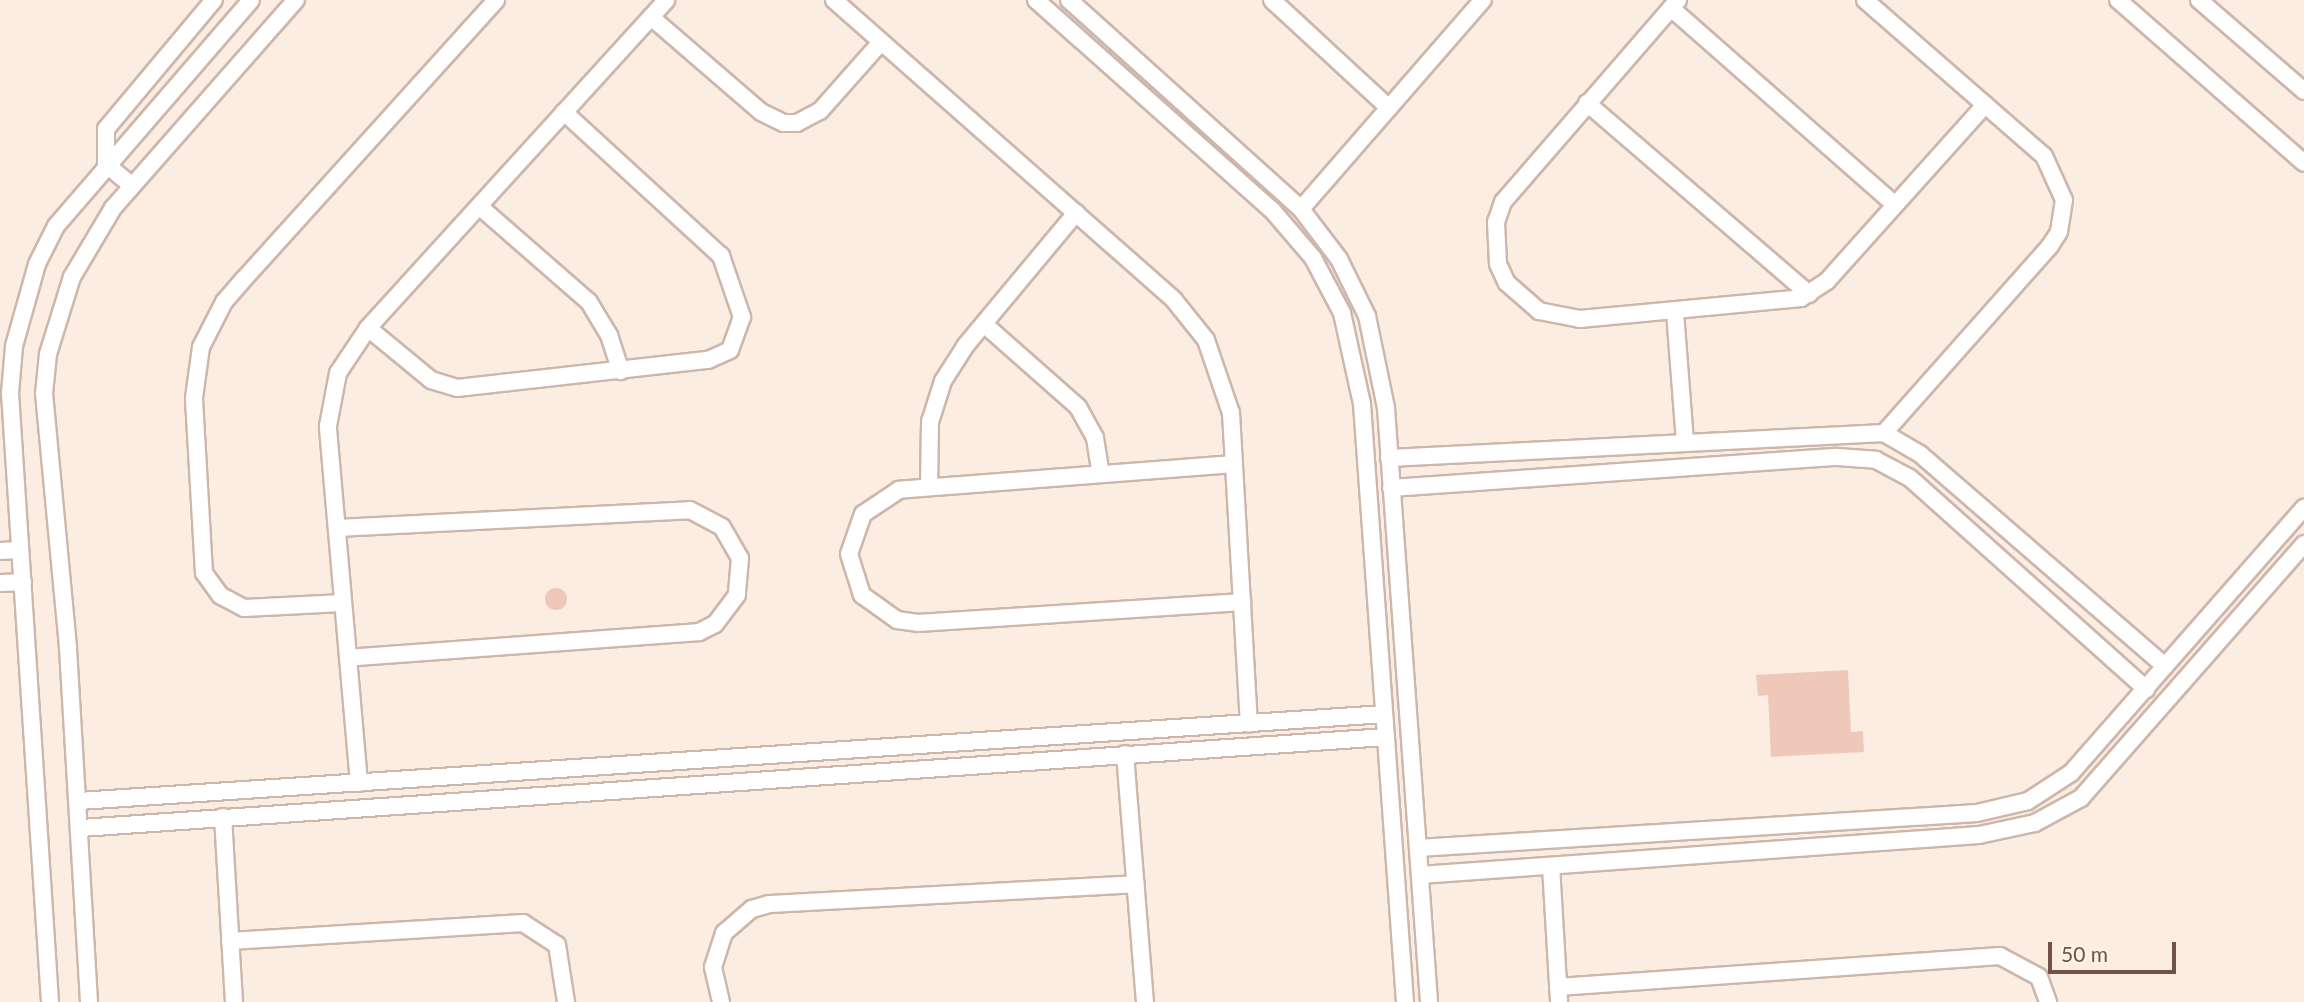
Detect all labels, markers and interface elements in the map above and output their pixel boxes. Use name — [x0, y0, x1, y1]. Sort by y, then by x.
scale bar — [2052, 928, 2180, 972]
text: 50 m — [2061, 941, 2108, 966]

